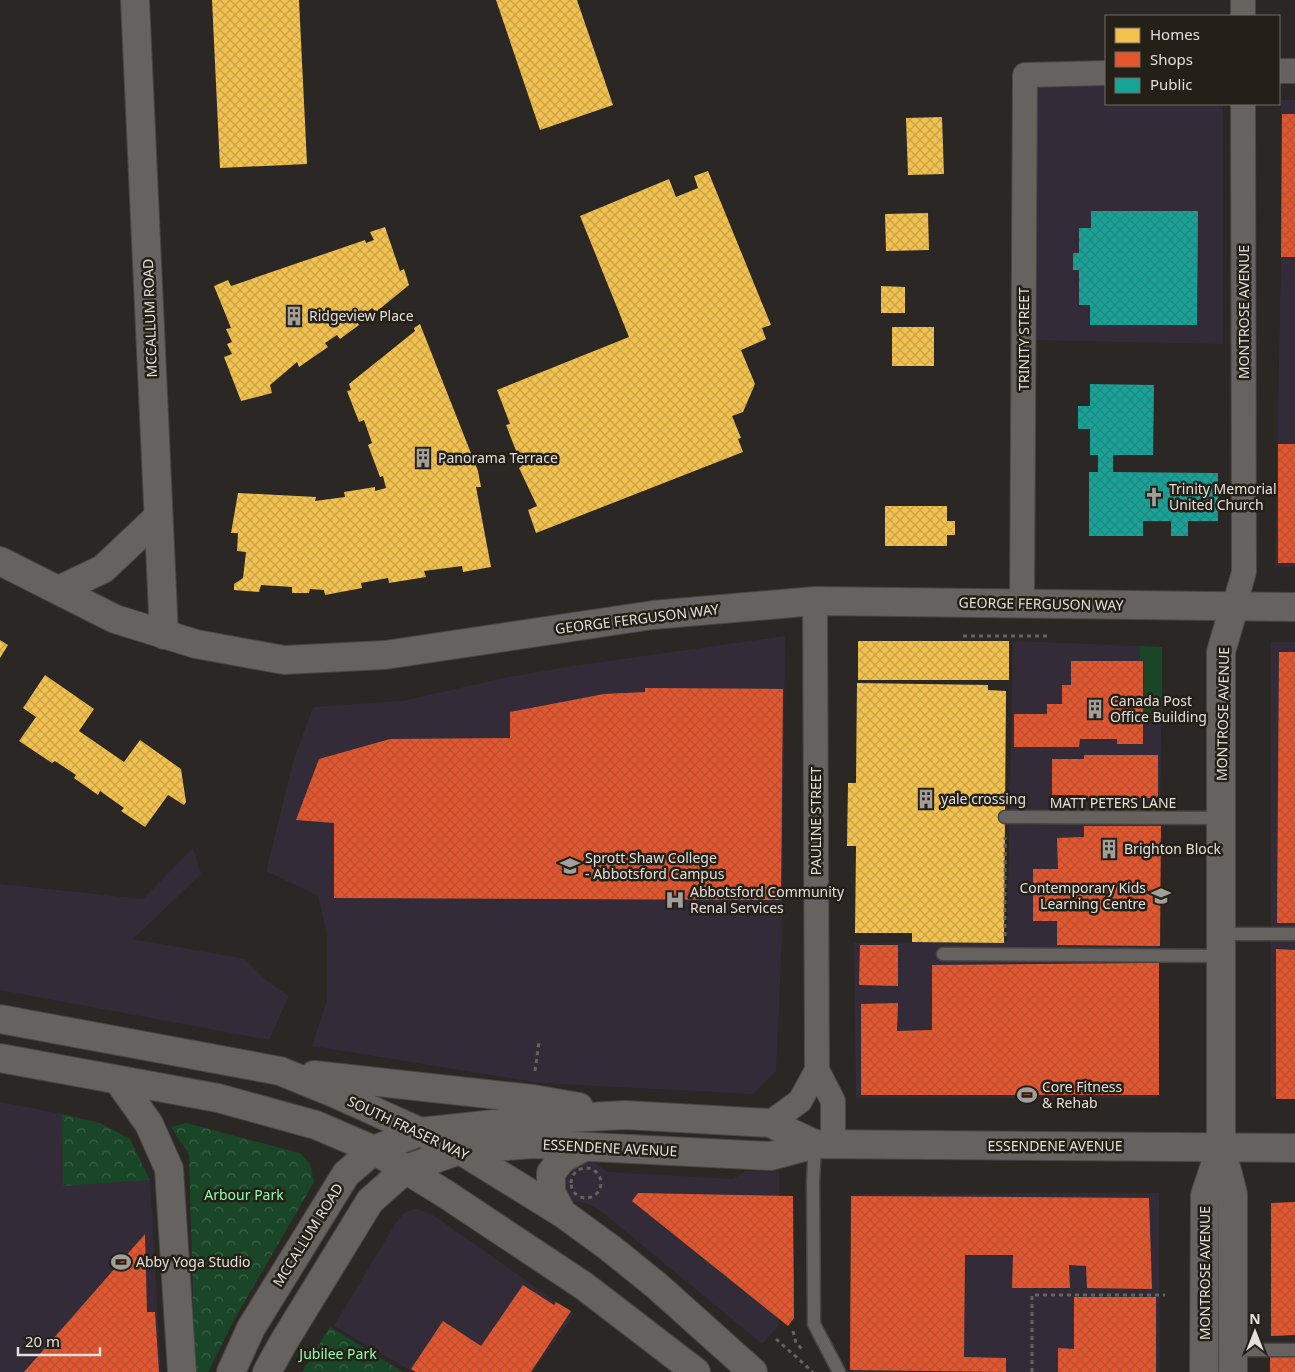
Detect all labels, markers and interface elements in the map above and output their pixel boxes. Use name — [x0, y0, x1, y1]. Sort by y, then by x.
legend — [1105, 15, 1280, 105]
text: Homes — [1150, 24, 1200, 44]
text: Shops — [1150, 49, 1193, 69]
text: Public — [1150, 74, 1193, 94]
street label: MONTROSE AVENUE — [1234, 245, 1253, 379]
street label: MCCALLUM ROAD — [138, 258, 161, 378]
street label: TRINITY STREET — [1014, 287, 1033, 391]
building icon: Ridgeview Place — [283, 305, 305, 327]
place label: Ridgeview Place — [309, 306, 414, 325]
building icon: Panorama Terrace — [412, 447, 434, 469]
place label: Panorama Terrace — [438, 448, 558, 467]
place label: Trinity Memorial United Church — [1169, 479, 1277, 514]
church icon: Trinity Memorial United Church — [1143, 486, 1165, 508]
street label: GEORGE FERGUSON WAY — [958, 593, 1124, 614]
street label: GEORGE FERGUSON WAY — [554, 599, 720, 638]
street label: MONTROSE AVENUE — [1212, 647, 1233, 781]
place label: Canada Post Office Building — [1110, 691, 1207, 726]
building icon: Canada Post Office Building — [1084, 698, 1106, 720]
street label: PAULINE STREET — [806, 766, 825, 875]
building icon: yale crossing — [915, 788, 937, 810]
place label: yale crossing — [941, 789, 1026, 808]
street label: MATT PETERS LANE — [1050, 793, 1176, 812]
building icon: Brighton Block — [1098, 838, 1120, 860]
place label: Brighton Block — [1124, 839, 1221, 858]
place label: Sprott Shaw College - Abbotsford Campus — [585, 848, 725, 883]
school or university icon: Sprott Shaw College - Abbotsford Campus — [559, 855, 581, 877]
place label: Contemporary Kids Learning Centre — [1019, 878, 1146, 913]
place label: Abbotsford Community Renal Services — [690, 882, 845, 917]
school or university icon: Contemporary Kids Learning Centre — [1150, 885, 1172, 907]
hospital icon: Abbotsford Community Renal Services — [664, 889, 686, 911]
place label: Core Fitness & Rehab — [1042, 1077, 1123, 1112]
sports icon: Core Fitness & Rehab — [1016, 1084, 1038, 1106]
street label: SOUTH FRASER WAY — [344, 1091, 472, 1164]
street label: ESSENDENE AVENUE — [542, 1134, 678, 1161]
street label: ESSENDENE AVENUE — [988, 1136, 1122, 1155]
street label: MCCALLUM ROAD — [268, 1179, 347, 1290]
park label: Arbour Park — [204, 1185, 284, 1204]
street label: MONTROSE AVENUE — [1195, 1206, 1214, 1340]
sports icon: Abby Yoga Studio — [110, 1251, 132, 1273]
place label: Abby Yoga Studio — [136, 1252, 251, 1271]
north arrow — [1230, 1307, 1280, 1357]
text: N — [1249, 1309, 1261, 1328]
scale bar — [18, 1324, 100, 1356]
text: 20 m — [25, 1331, 60, 1351]
park label: Jubilee Park — [297, 1344, 377, 1363]

